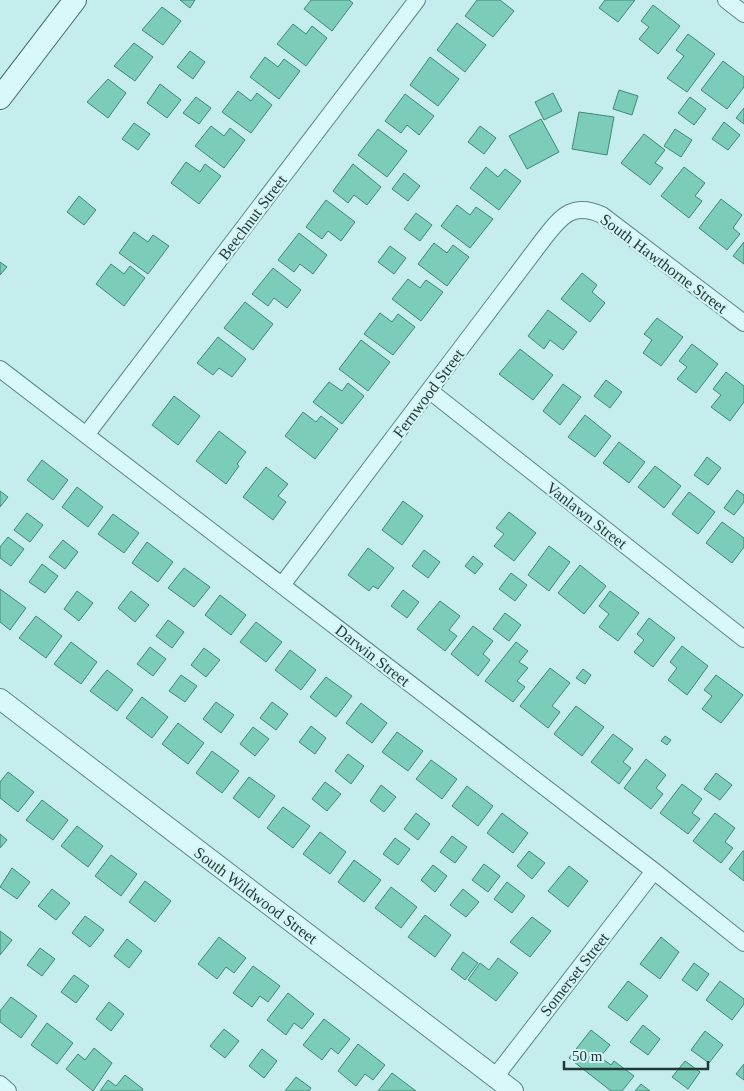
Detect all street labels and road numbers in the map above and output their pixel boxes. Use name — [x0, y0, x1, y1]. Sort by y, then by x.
street label: Beechnut Street — [215, 171, 290, 263]
street label: South Hawthorne Street — [597, 210, 731, 317]
street label: Fernwood Street — [390, 345, 467, 441]
street label: Vanlawn Street — [543, 479, 631, 552]
street label: Darwin Street — [332, 621, 414, 690]
street label: South Wildwood Street — [191, 844, 321, 947]
street label: Somerset Street — [537, 929, 612, 1019]

